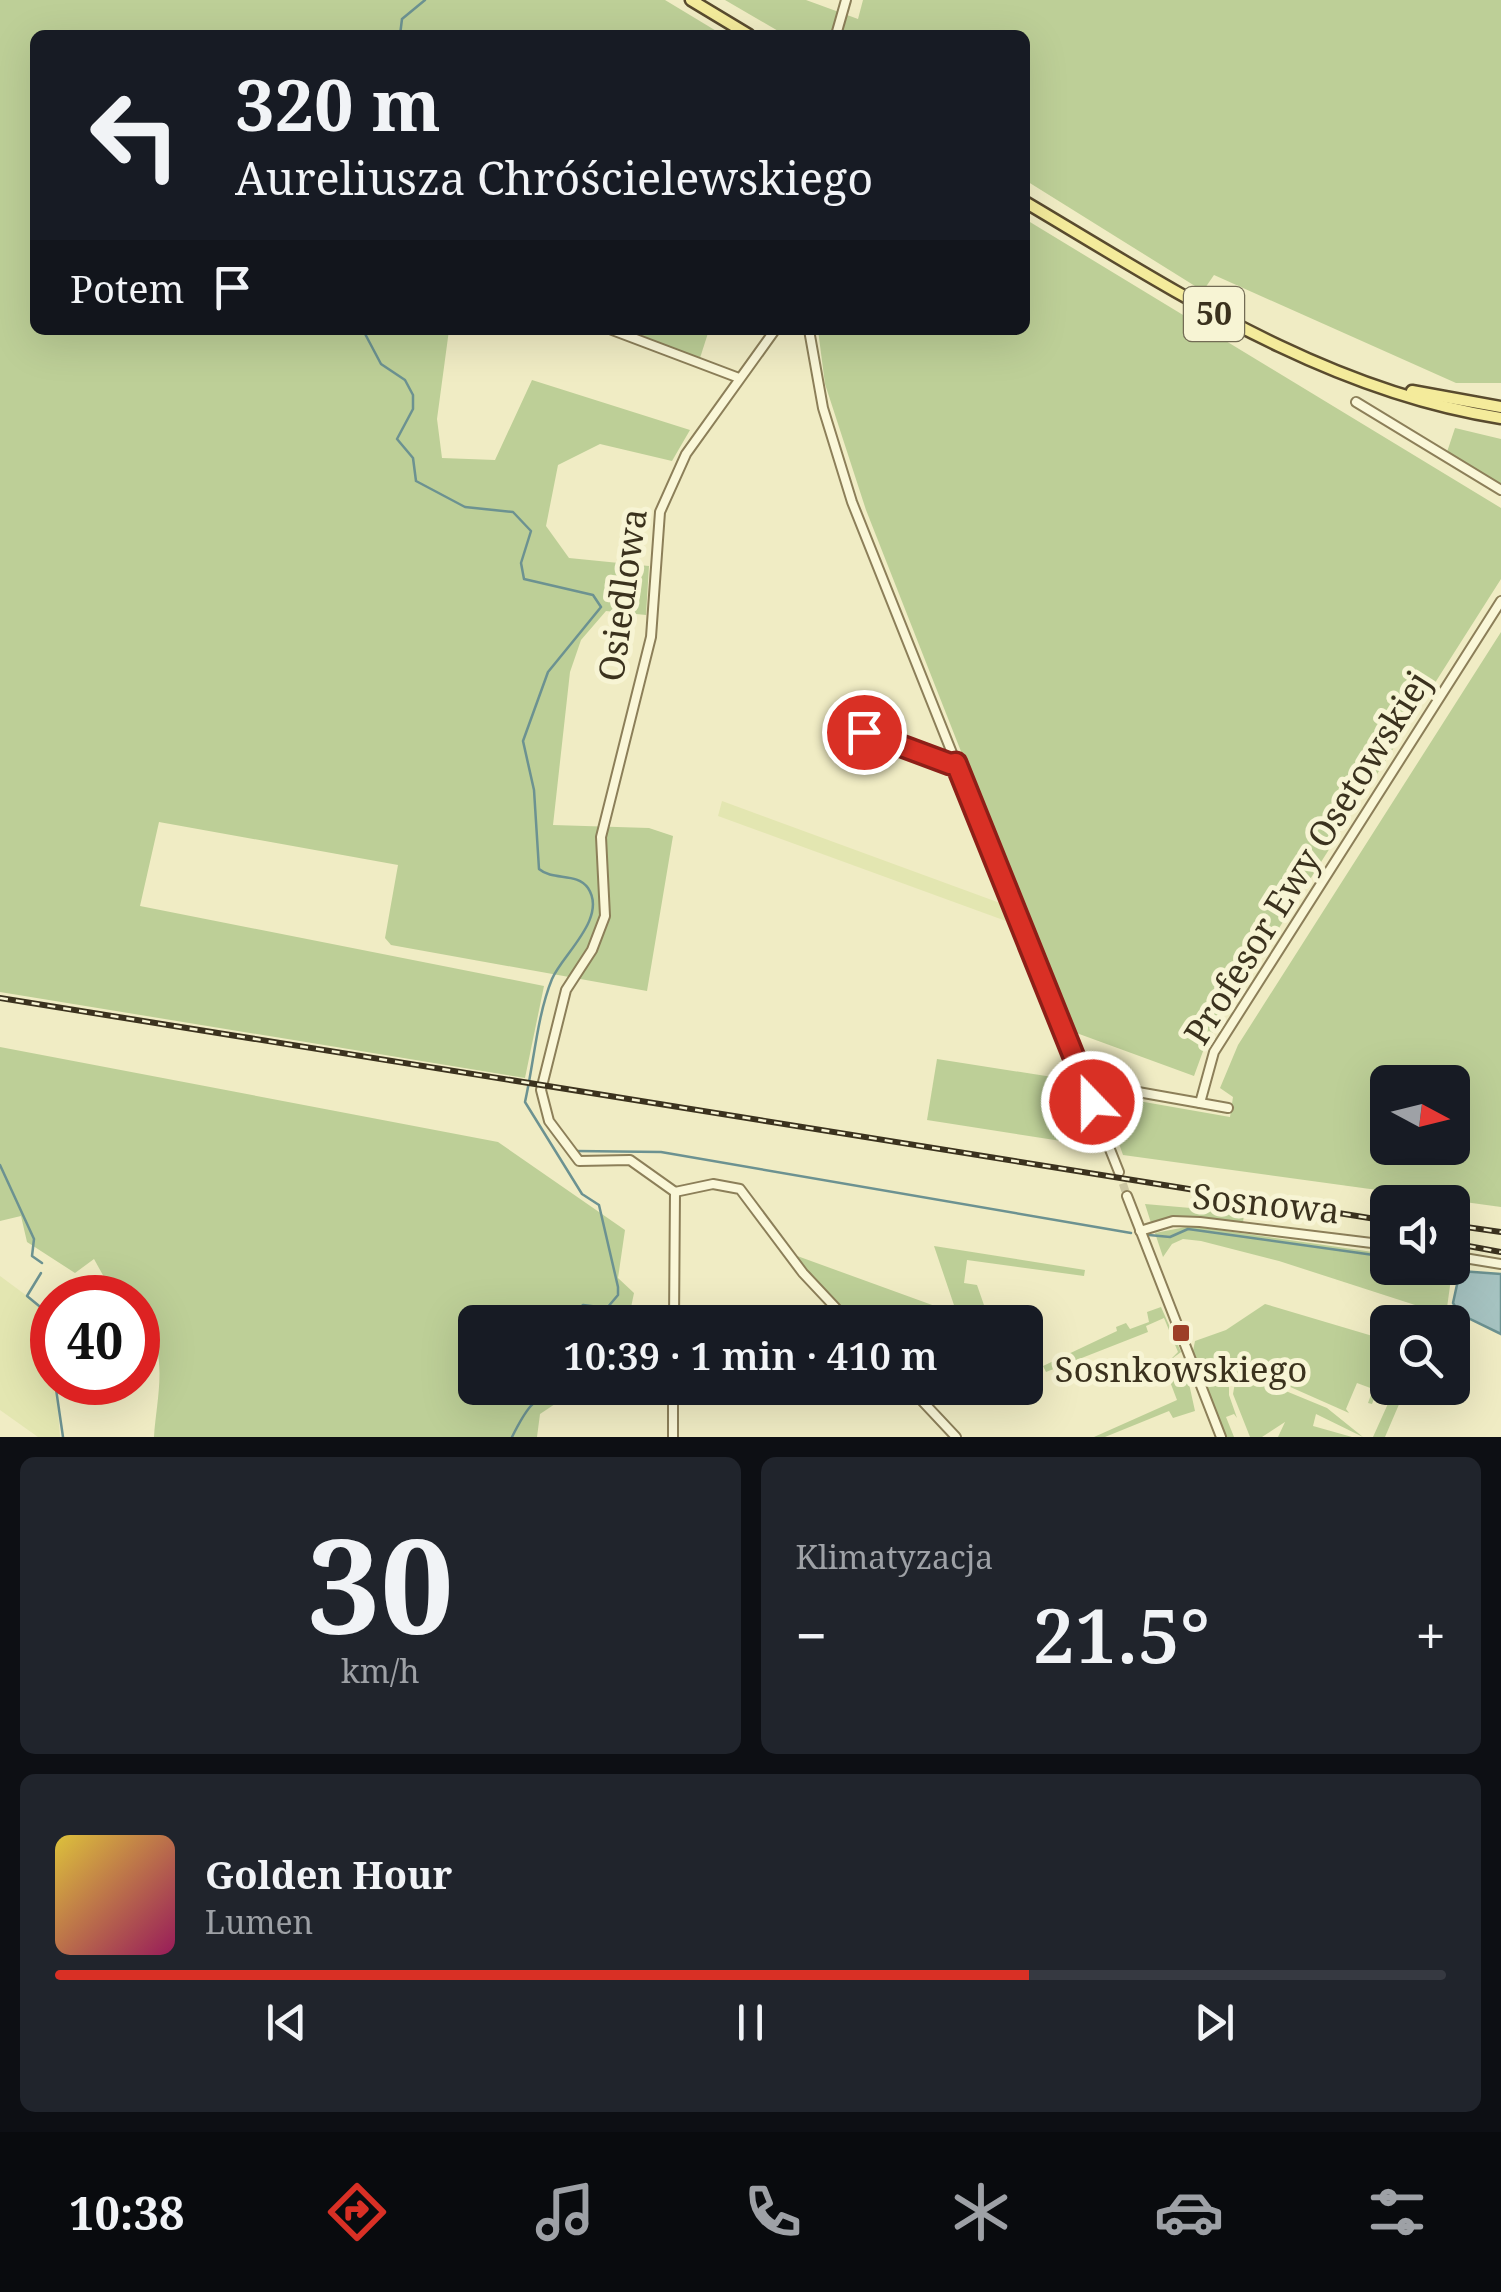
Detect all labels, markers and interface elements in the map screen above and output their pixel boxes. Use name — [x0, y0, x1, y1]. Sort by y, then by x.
text: 320 m — [235, 56, 441, 152]
icon: left — [70, 70, 200, 200]
text: Aureliusza Chróścielewskiego — [235, 147, 873, 208]
icon: arrive — [205, 260, 260, 315]
text: Potem — [70, 262, 185, 314]
road number: 50 — [1184, 287, 1244, 341]
street label: Osiedlowa — [586, 505, 657, 684]
street label: Profesor Ewy Osetowskiej — [1172, 662, 1441, 1053]
pin — [822, 690, 907, 775]
icon: arrive — [837, 705, 892, 760]
position arrow — [1040, 1050, 1144, 1154]
north arrow — [1370, 1065, 1470, 1165]
map controls — [1370, 1065, 1470, 1405]
street label: Sosnowa — [1190, 1171, 1342, 1234]
button: sound — [1370, 1185, 1470, 1285]
speed limit sign: 40 — [30, 1275, 160, 1405]
button: search — [1370, 1305, 1470, 1405]
marker: Sosnkowskiego — [1170, 1322, 1192, 1344]
text: 10:39 · 1 min · 410 m — [563, 1329, 938, 1381]
place label: Sosnkowskiego — [1055, 1345, 1307, 1392]
text: 30 — [307, 1495, 454, 1672]
text: Klimatyzacja — [796, 1535, 993, 1578]
text: 21.5° — [1033, 1583, 1210, 1685]
text: − — [796, 1597, 827, 1672]
text: + — [1415, 1597, 1446, 1672]
text: km/h — [341, 1649, 420, 1692]
text: Golden Hour — [205, 1848, 452, 1900]
text: Lumen — [205, 1900, 313, 1943]
icon: previous — [259, 1995, 314, 2050]
icon: pause — [723, 1995, 778, 2050]
icon: next — [1187, 1995, 1242, 2050]
icon: directions — [322, 2177, 392, 2247]
icon: music — [530, 2177, 600, 2247]
icon: phone — [738, 2177, 808, 2247]
icon: climate — [946, 2177, 1016, 2247]
icon: car — [1154, 2177, 1224, 2247]
icon: filters — [1362, 2177, 1432, 2247]
text: 10:38 — [69, 2182, 184, 2243]

